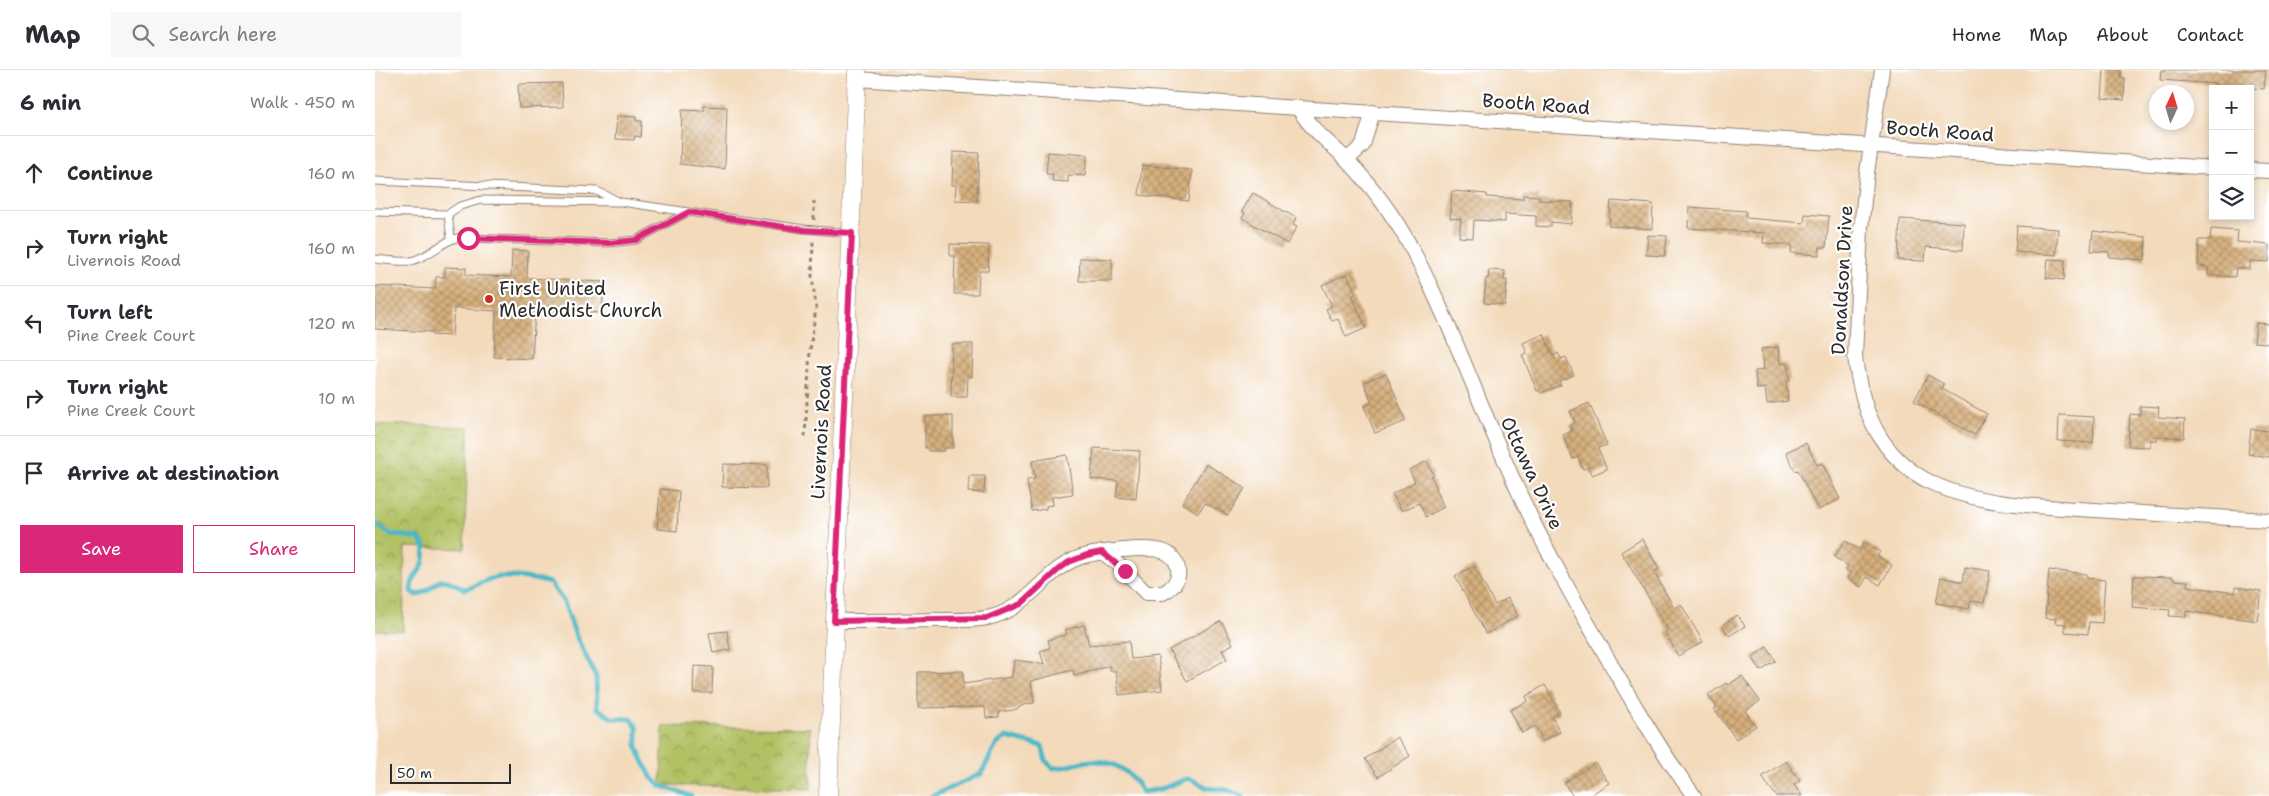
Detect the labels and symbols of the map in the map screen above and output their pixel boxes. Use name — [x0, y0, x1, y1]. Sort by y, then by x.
north arrow — [2149, 85, 2194, 130]
street label: Booth Road — [1481, 88, 1591, 120]
street label: Booth Road — [1885, 115, 1995, 147]
street label: Donaldson Drive — [1826, 205, 1858, 355]
route start — [457, 227, 480, 250]
place label: First United Methodist Church — [499, 276, 662, 323]
marker: First United Methodist Church — [483, 293, 495, 305]
street label: Livernois Road — [805, 364, 837, 500]
street label: Ottawa Drive — [1495, 412, 1569, 534]
route end — [1114, 560, 1137, 583]
scale bar — [390, 761, 511, 784]

